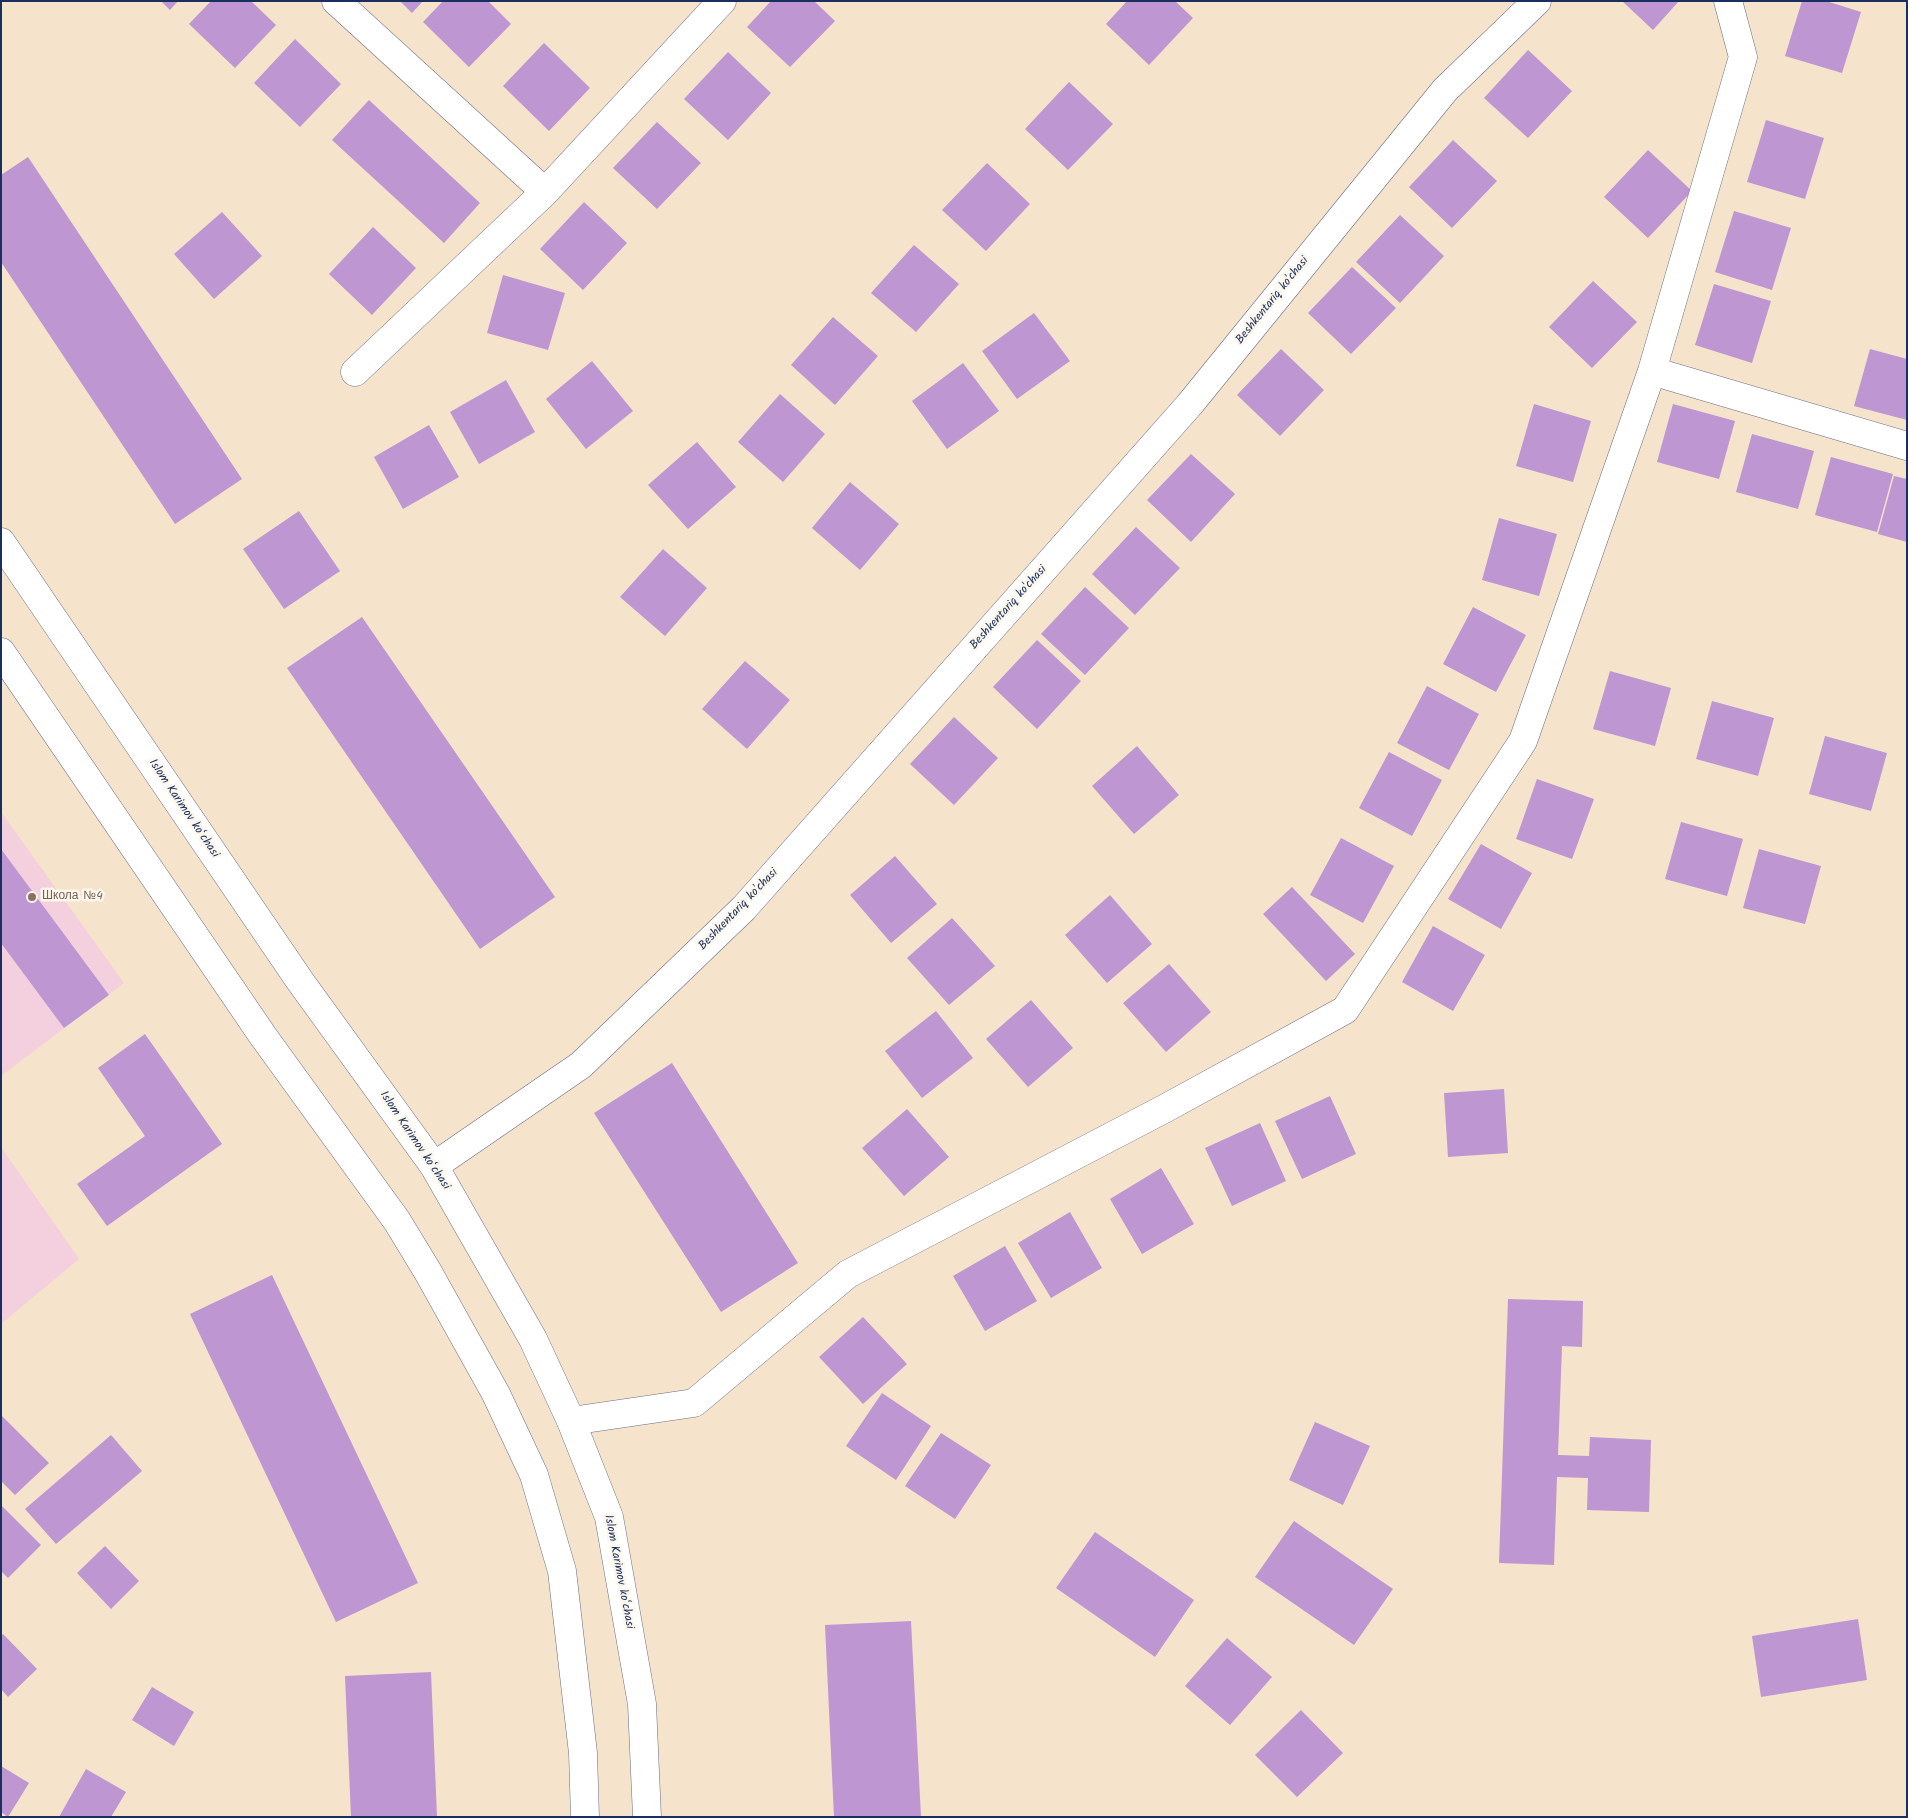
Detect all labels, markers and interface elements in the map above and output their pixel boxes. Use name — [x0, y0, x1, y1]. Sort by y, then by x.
street label: Beshkentariq ko'chasi — [1233, 255, 1313, 347]
street label: Beshkentariq ko'chasi — [968, 563, 1050, 653]
street label: Islom Karimov ko‘chasi — [145, 757, 221, 861]
street label: Beshkentariq ko'chasi — [696, 866, 782, 954]
place label: Школа №4 — [42, 890, 103, 904]
marker: Школа №4 — [26, 891, 38, 903]
street label: Islom Karimov ko‘chasi — [376, 1089, 452, 1193]
street label: Islom Karimov ko‘chasi — [600, 1514, 636, 1630]

